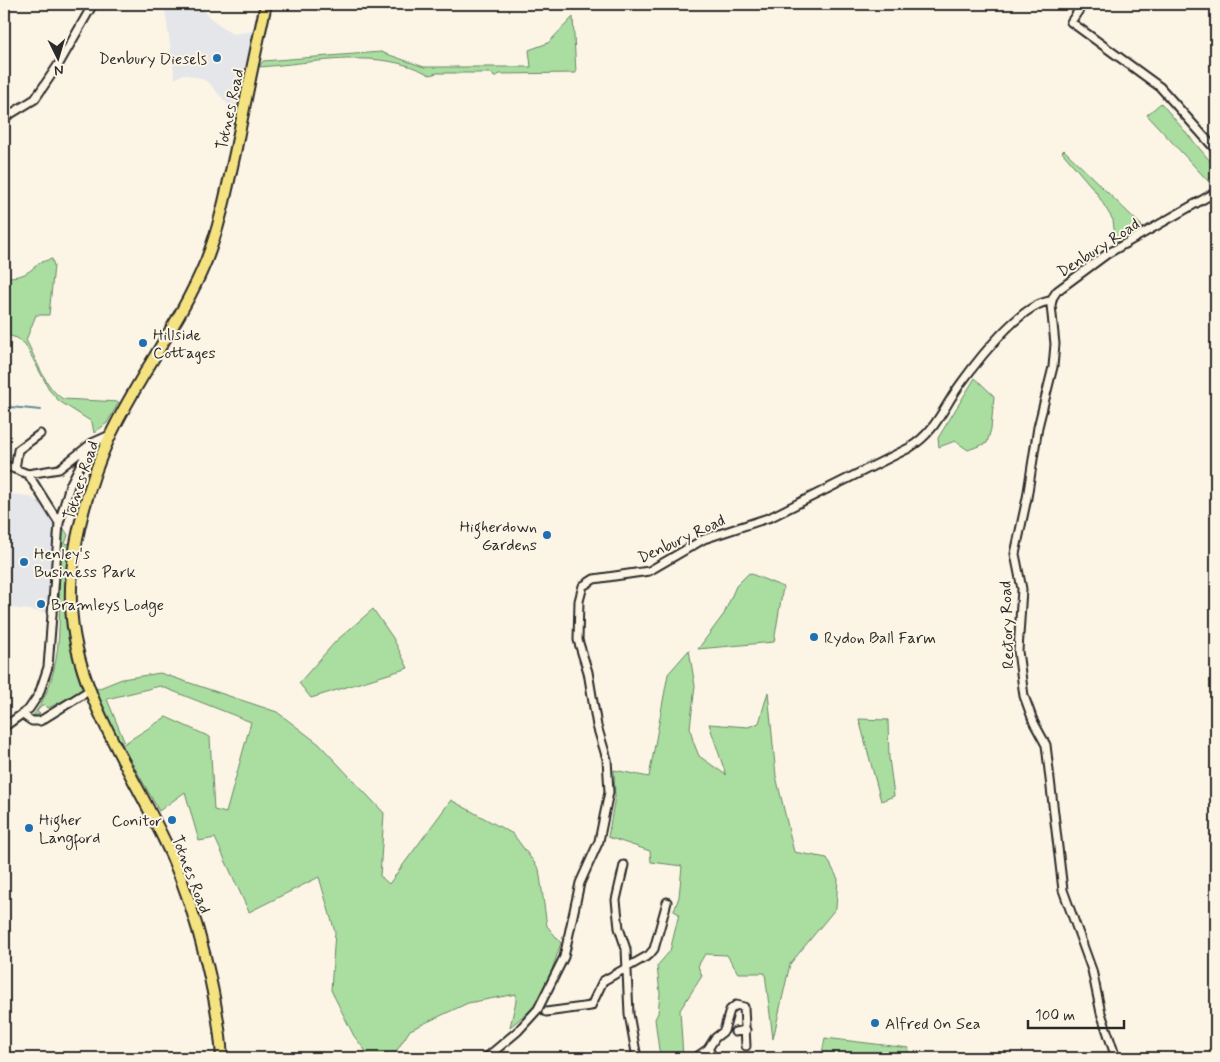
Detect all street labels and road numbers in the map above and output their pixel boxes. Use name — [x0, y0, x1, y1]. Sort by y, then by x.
street label: Totnes Road — [212, 67, 249, 152]
street label: Denbury Road — [1054, 214, 1144, 283]
street label: Totnes Road — [59, 438, 104, 523]
street label: Denbury Road — [635, 510, 729, 569]
street label: Rectory Road — [995, 581, 1020, 669]
street label: Totnes Road — [166, 832, 215, 917]

